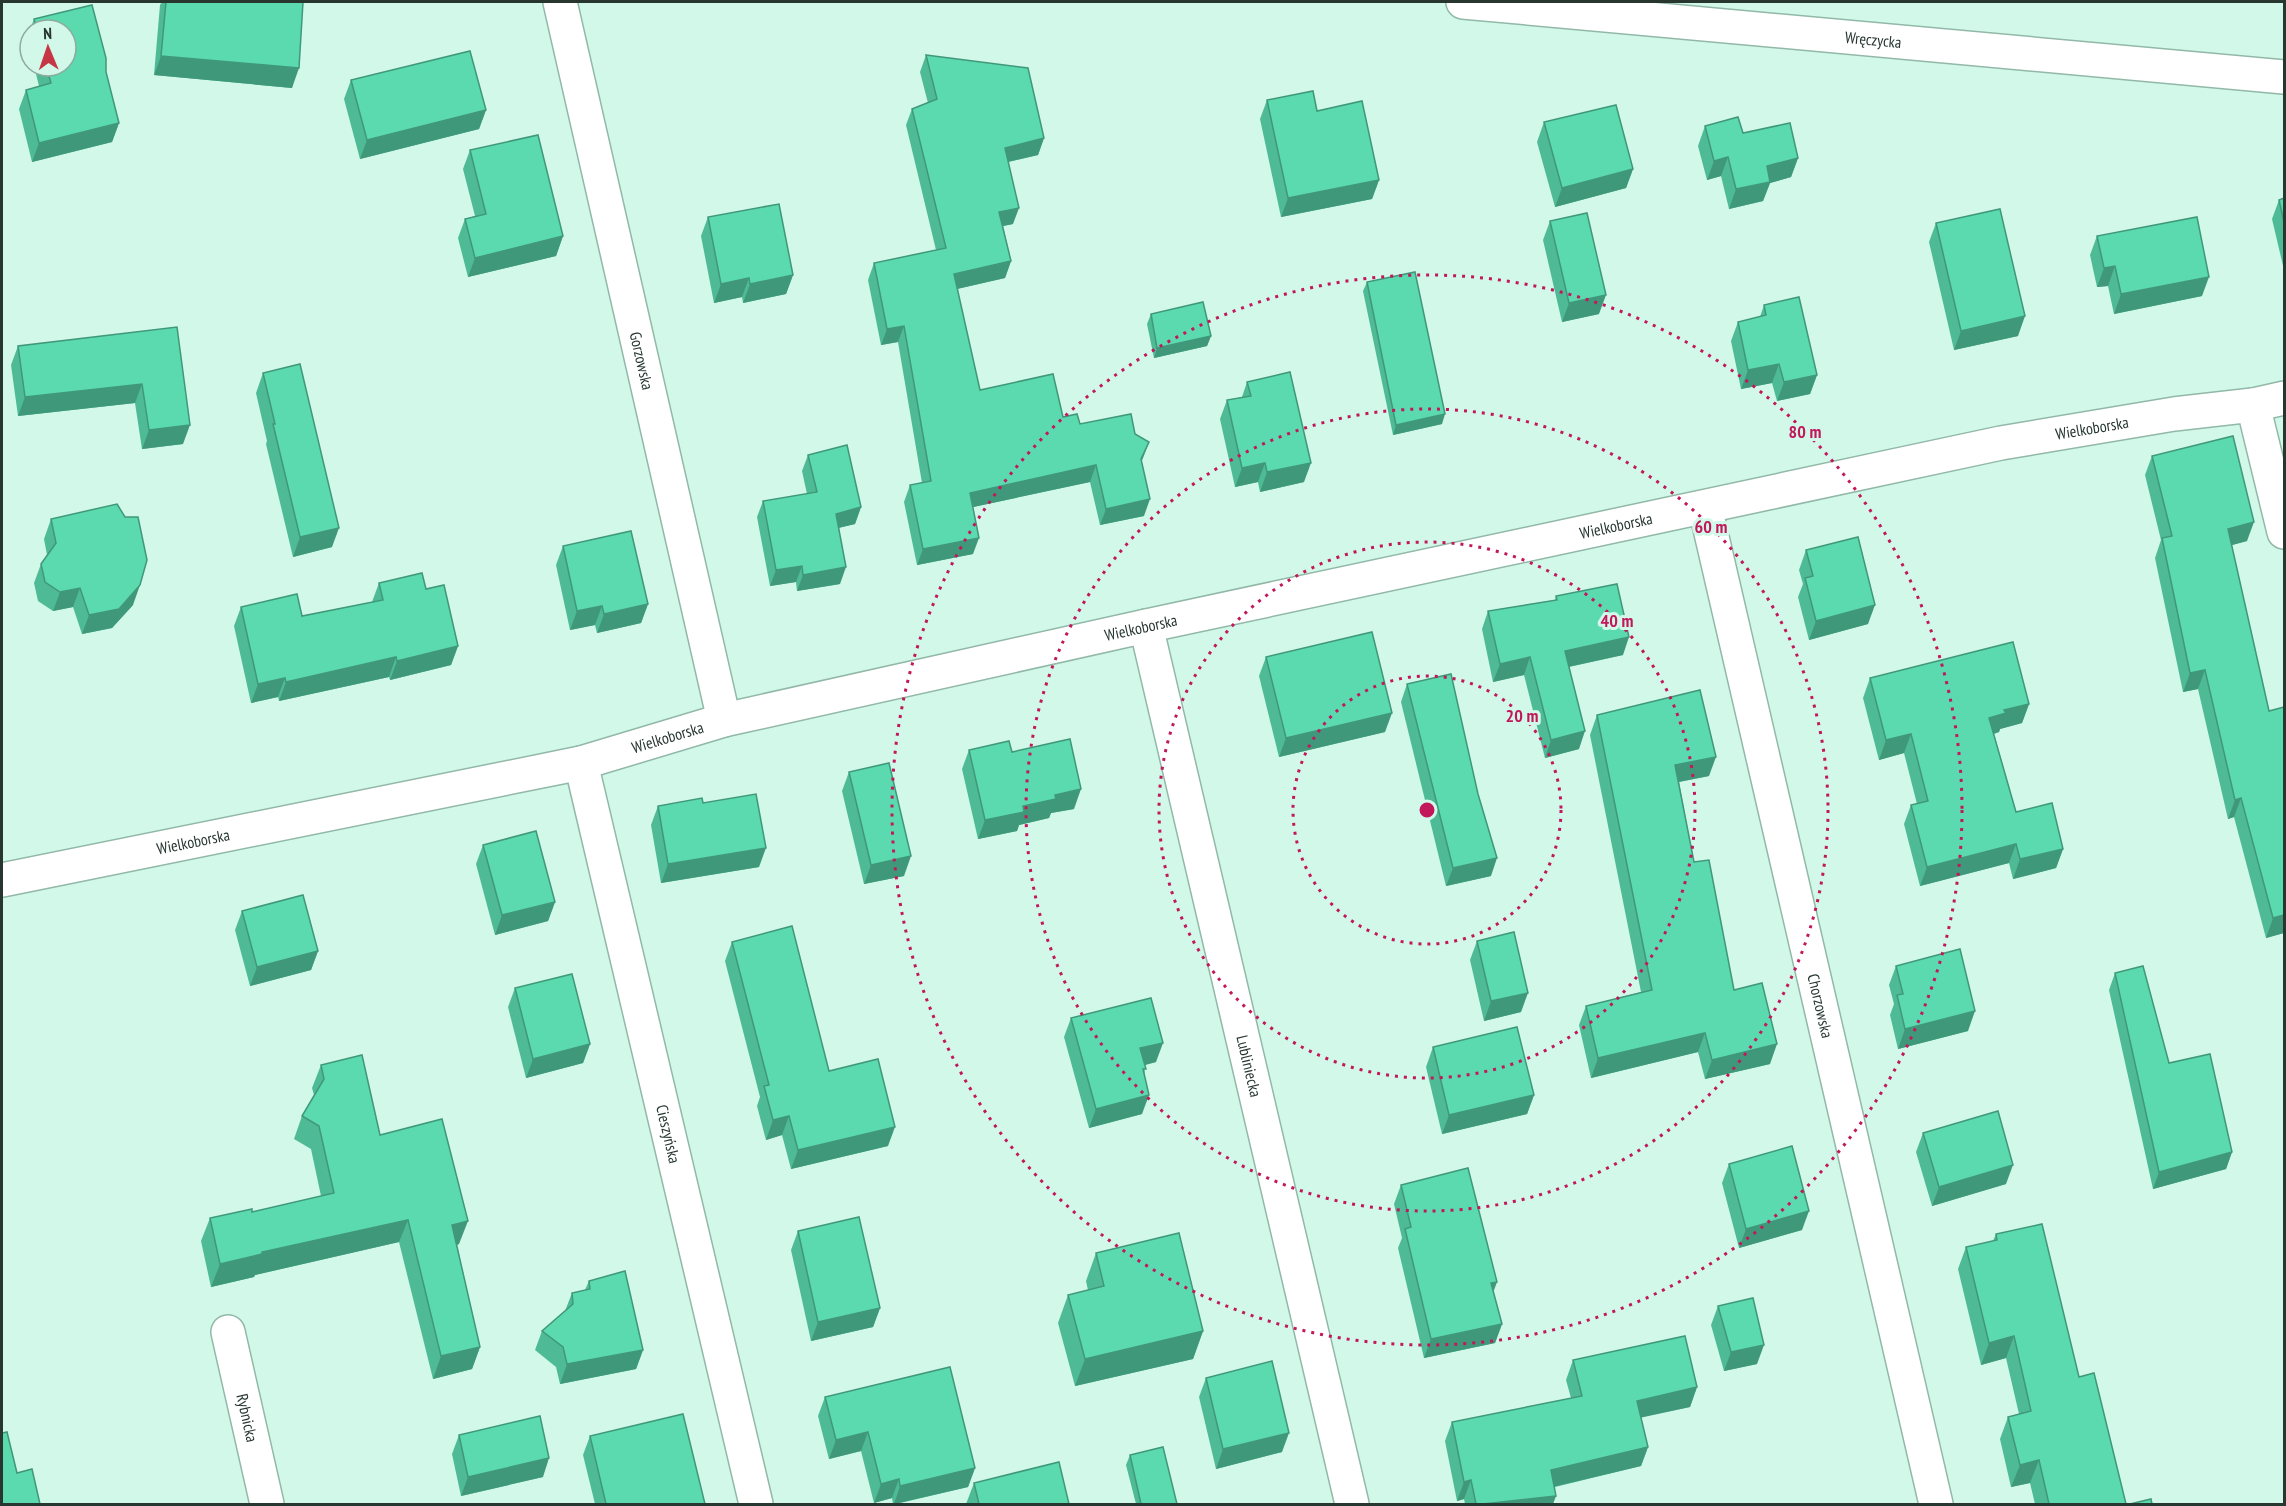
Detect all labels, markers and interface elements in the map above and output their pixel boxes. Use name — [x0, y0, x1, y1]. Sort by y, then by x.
north arrow — [18, 18, 78, 78]
text: N — [43, 23, 52, 43]
street label: Wręczycka — [1844, 27, 1902, 52]
street label: Gorzowska — [626, 330, 658, 392]
street label: Wielkoborska — [2054, 412, 2130, 444]
text: 80 m — [1789, 420, 1821, 443]
street label: Wielkoborska — [1578, 508, 1654, 543]
text: 60 m — [1695, 515, 1727, 538]
text: 40 m — [1601, 609, 1633, 632]
street label: Wielkoborska — [1103, 610, 1179, 645]
text: 20 m — [1506, 704, 1538, 727]
street label: Wielkoborska — [629, 717, 706, 757]
centre of rings — [1417, 800, 1437, 820]
street label: Wielkoborska — [155, 824, 231, 858]
street label: Chorzowska — [1803, 972, 1838, 1040]
street label: Lubliniecka — [1232, 1033, 1266, 1099]
street label: Cieszyńska — [652, 1102, 685, 1165]
street label: Rybnicka — [232, 1392, 263, 1444]

